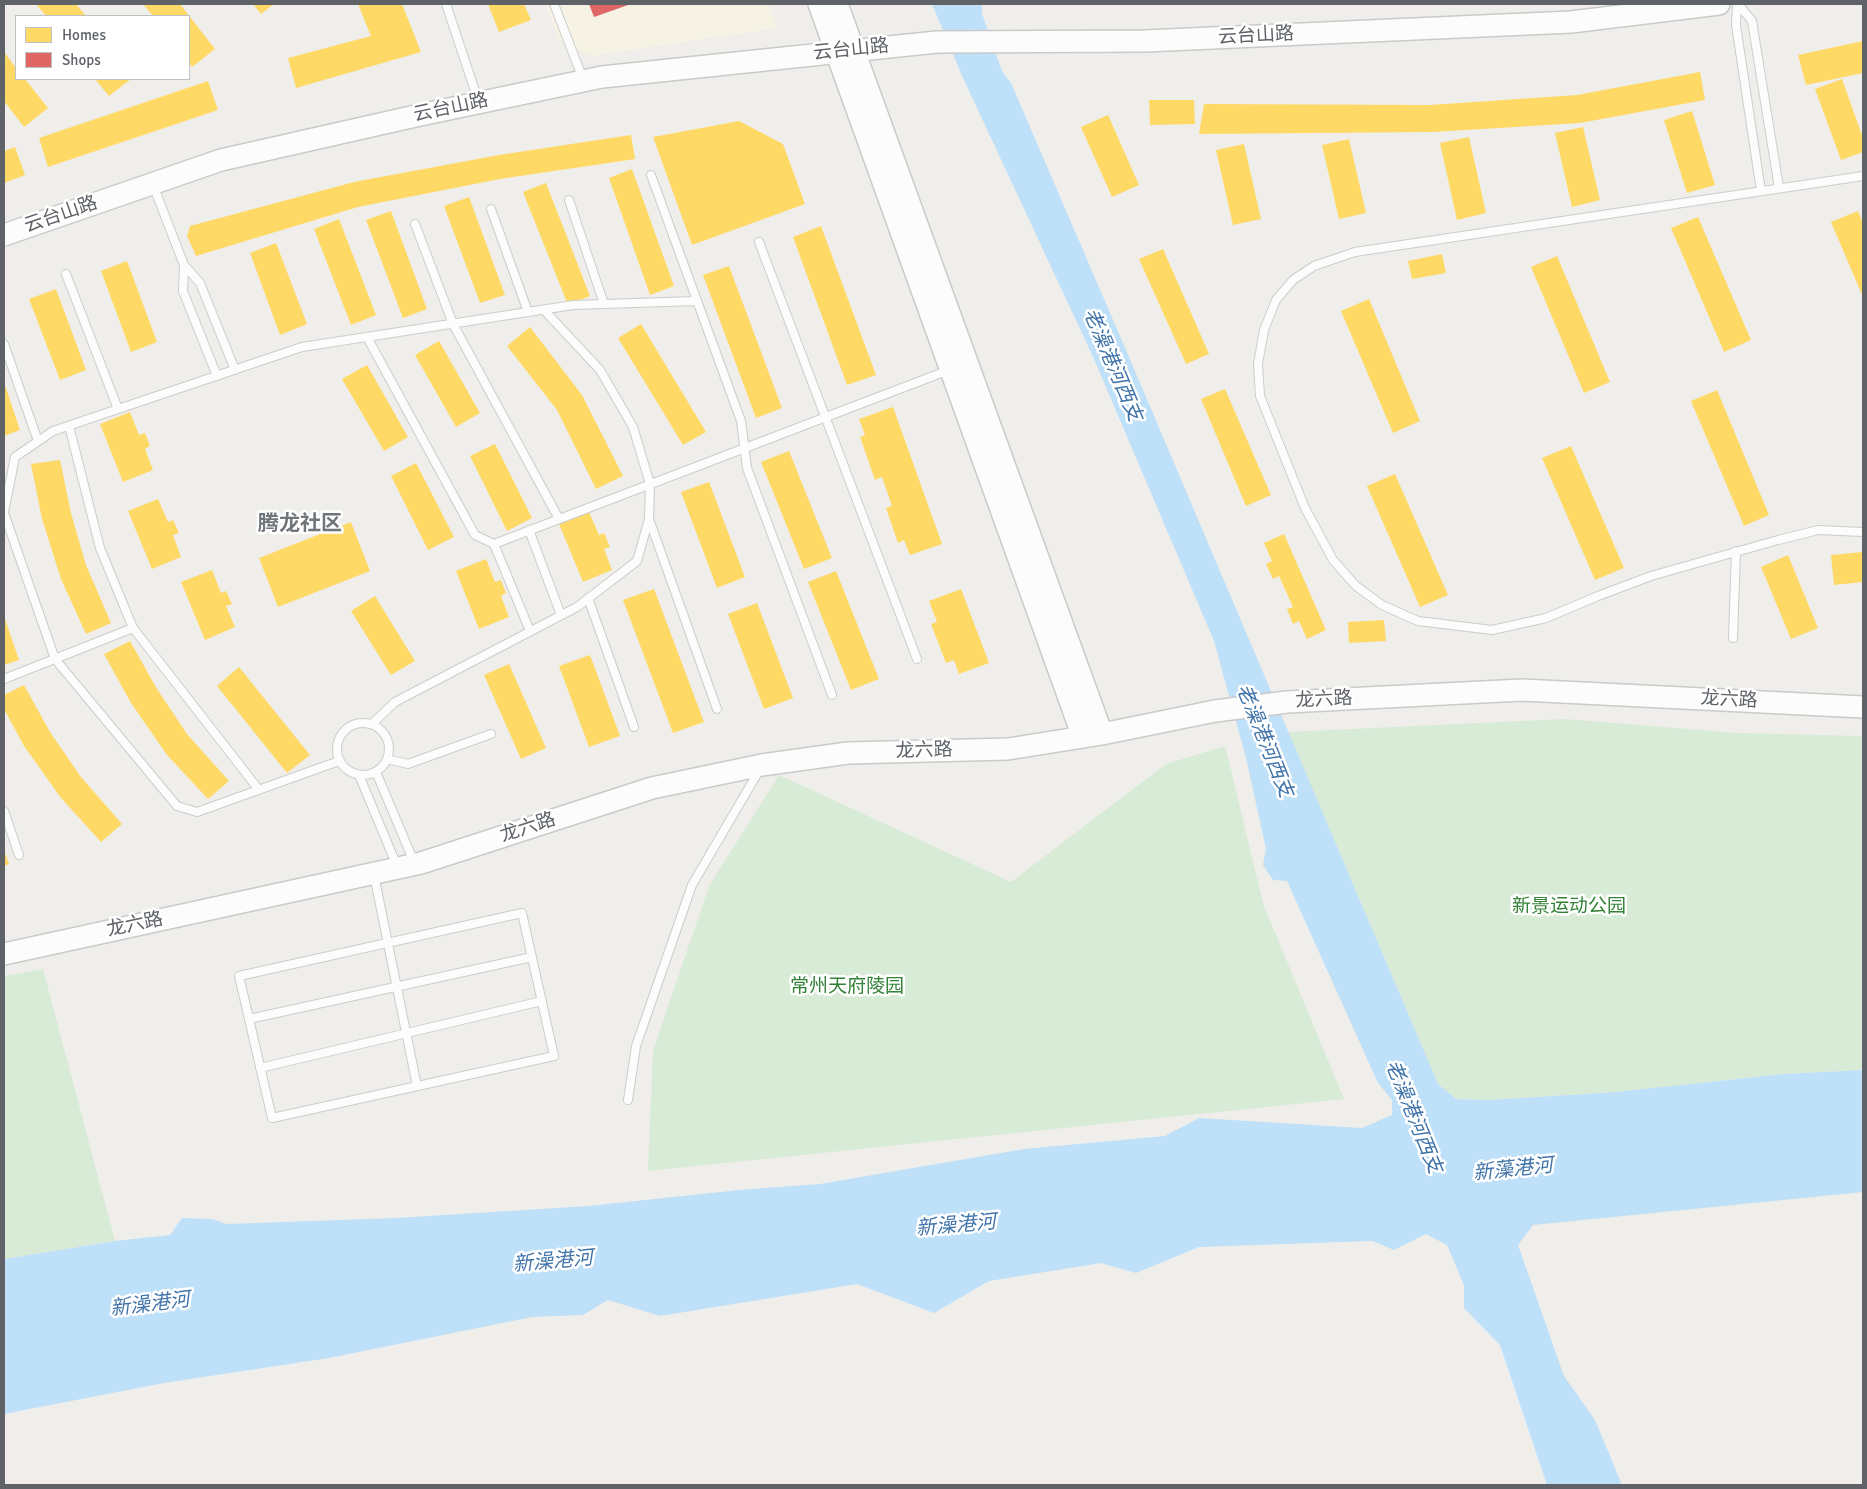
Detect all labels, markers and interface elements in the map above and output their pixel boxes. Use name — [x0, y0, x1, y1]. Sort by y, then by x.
legend — [15, 15, 190, 80]
street label: 云台山路 — [1217, 23, 1295, 49]
text: Homes — [62, 26, 106, 44]
street label: 云台山路 — [812, 35, 890, 65]
text: Shops — [62, 51, 101, 69]
street label: 云台山路 — [411, 89, 491, 127]
street label: 云台山路 — [21, 192, 101, 238]
water label: 老澡港河西支 — [1078, 305, 1146, 425]
district label: 腾龙社区 — [258, 511, 342, 537]
water label: 老澡港河西支 — [1230, 681, 1298, 801]
street label: 龙六路 — [1295, 687, 1353, 713]
street label: 龙六路 — [1700, 687, 1758, 713]
street label: 龙六路 — [895, 739, 953, 763]
street label: 龙六路 — [497, 808, 559, 848]
park label: 新景运动公园 — [1512, 896, 1626, 918]
street label: 龙六路 — [105, 908, 165, 942]
park label: 常州天府陵园 — [790, 976, 904, 998]
water label: 老澡港河西支 — [1379, 1057, 1447, 1177]
water label: 新藻港河 — [1472, 1154, 1554, 1186]
water label: 新澡港河 — [915, 1211, 997, 1241]
water label: 新澡港河 — [512, 1247, 594, 1277]
water label: 新澡港河 — [109, 1288, 191, 1322]

